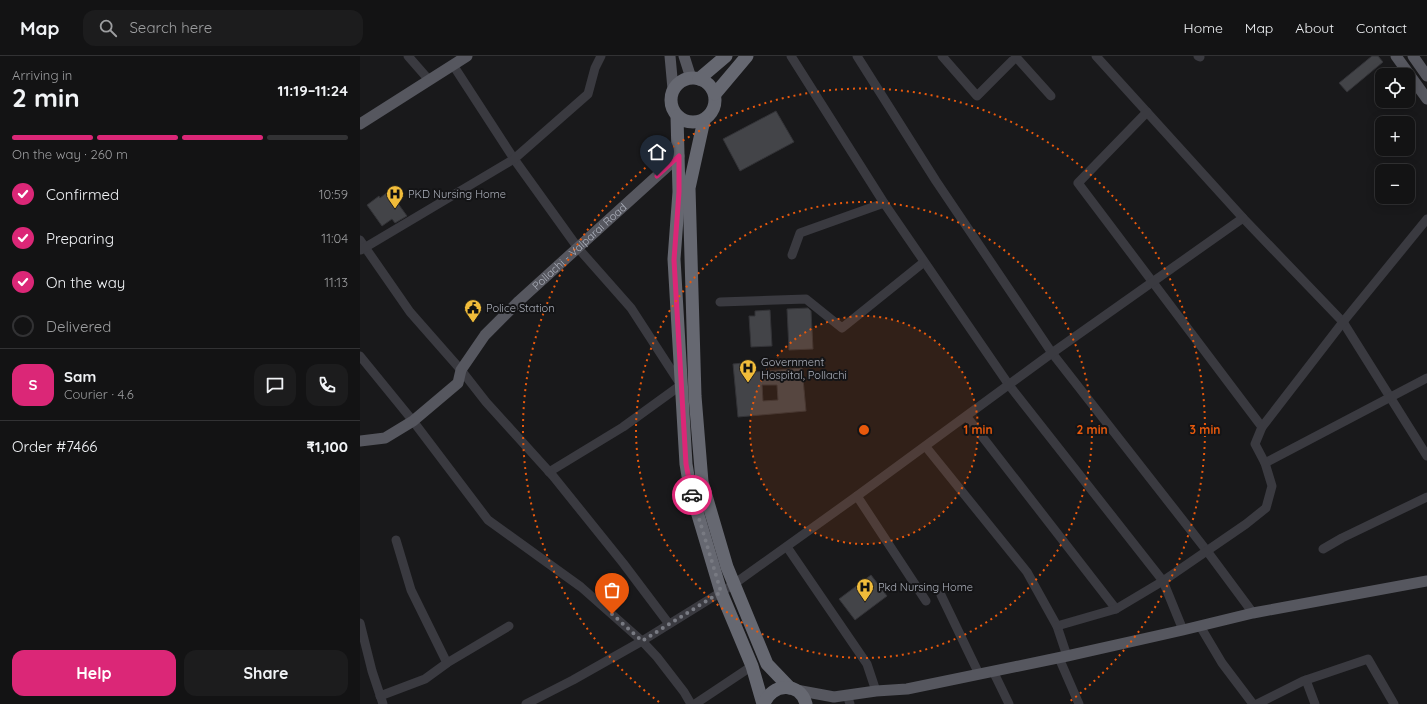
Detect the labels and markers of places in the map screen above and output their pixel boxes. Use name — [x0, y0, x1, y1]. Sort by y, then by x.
pin — [640, 135, 674, 176]
hospital icon: PKD Nursing Home — [385, 184, 405, 209]
place label: PKD Nursing Home — [408, 187, 506, 201]
public building icon: Police Station — [463, 298, 483, 323]
place label: Police Station — [486, 301, 555, 315]
place label: Government Hospital, Pollachi — [761, 355, 847, 382]
hospital icon: Government Hospital, Pollachi — [738, 358, 758, 383]
centre of rings — [857, 423, 871, 437]
pin — [595, 573, 629, 614]
hospital icon: Pkd Nursing Home — [855, 577, 875, 602]
place label: Pkd Nursing Home — [878, 580, 973, 594]

